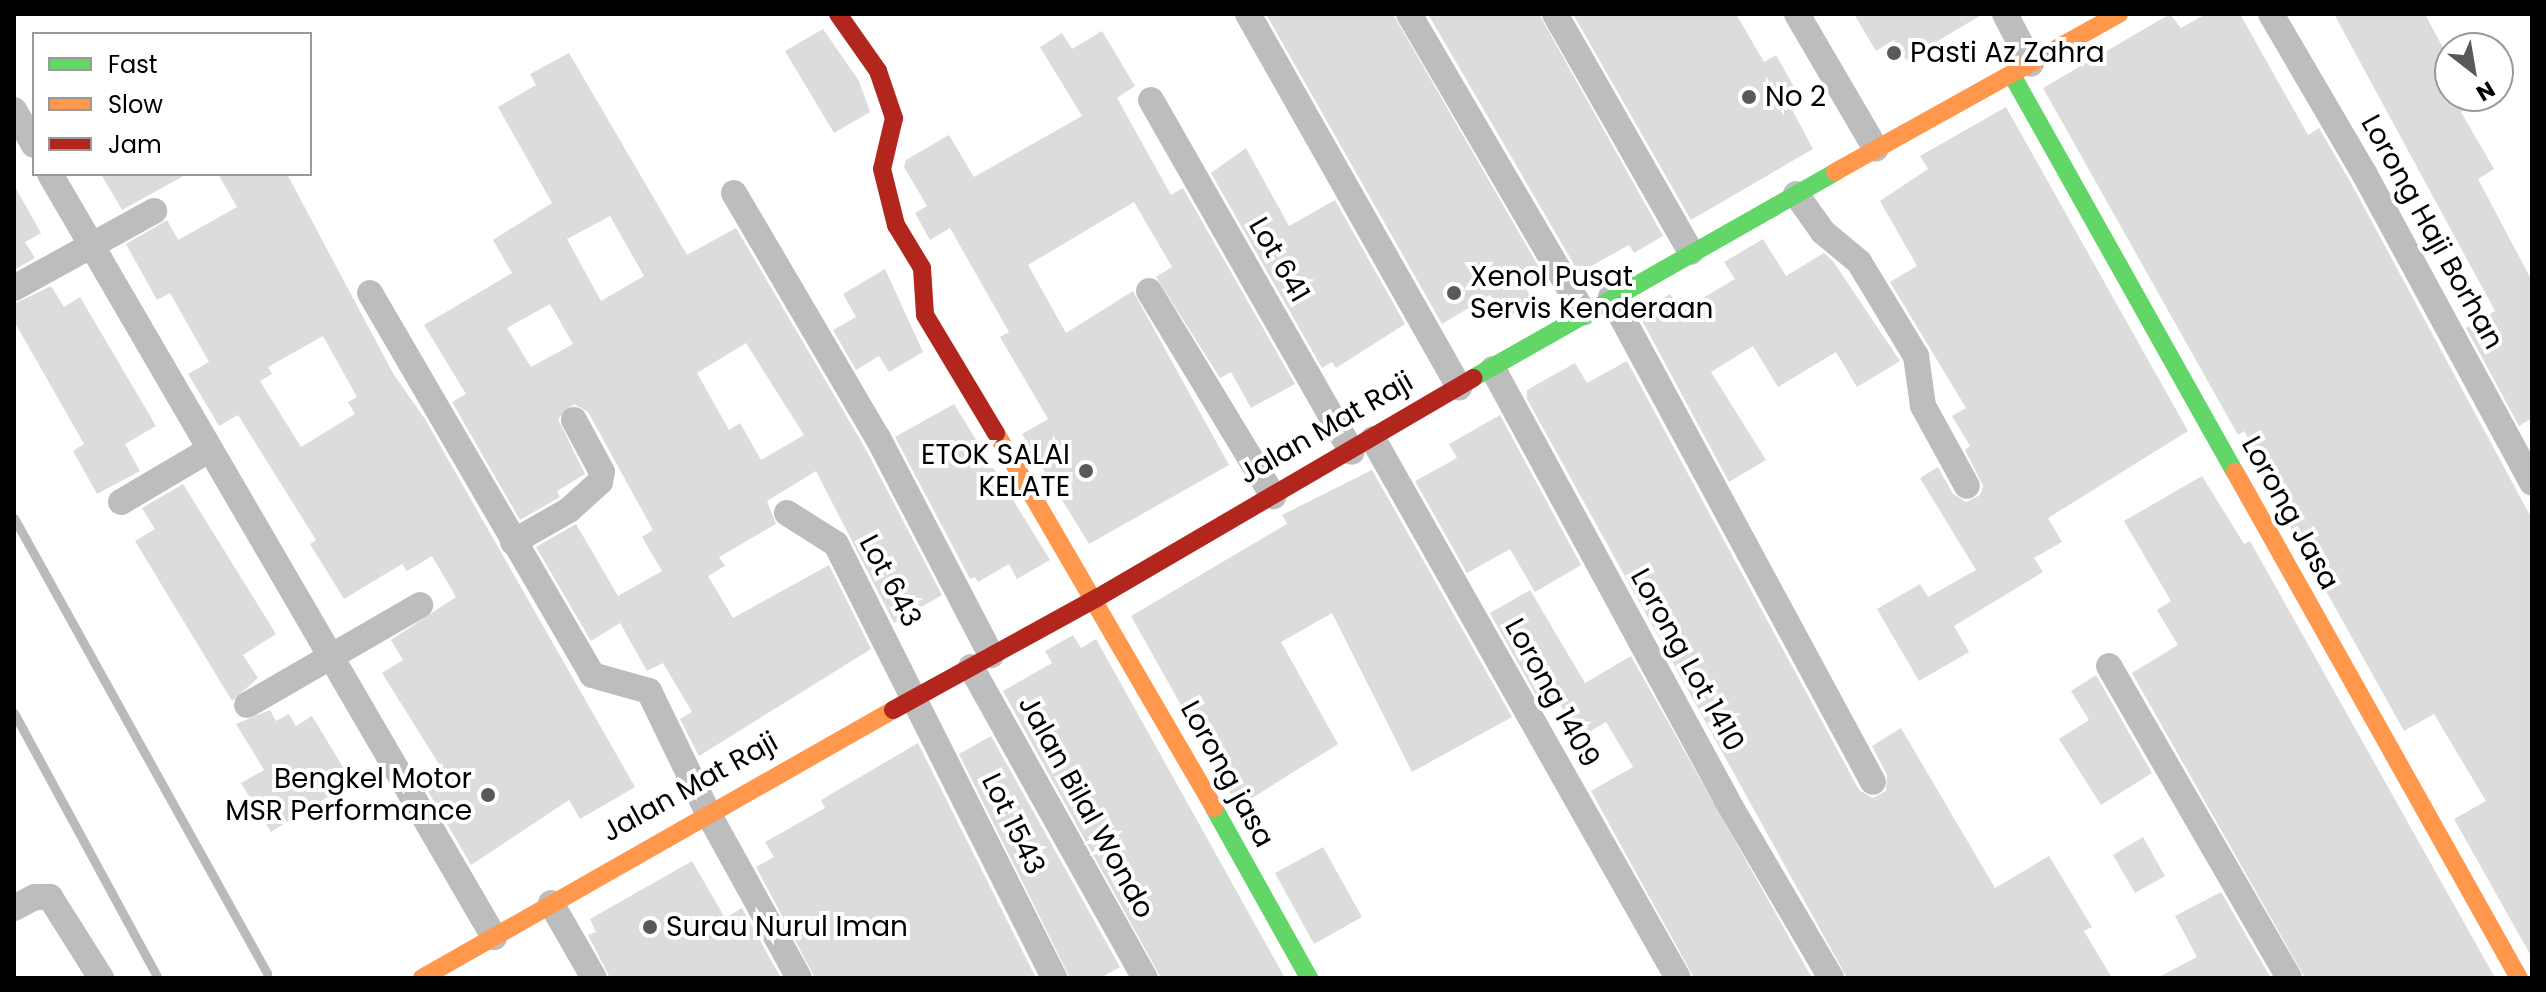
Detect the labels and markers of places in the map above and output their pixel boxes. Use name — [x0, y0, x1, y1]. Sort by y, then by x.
place label: Pasti Az Zahra — [1910, 36, 2105, 70]
marker: Pasti Az Zahra — [1885, 44, 1903, 62]
place label: No 2 — [1765, 80, 1826, 114]
marker: No 2 — [1740, 88, 1758, 106]
place label: Xenol Pusat Servis Kenderaan — [1470, 260, 1713, 326]
marker: Xenol Pusat Servis Kenderaan — [1445, 284, 1463, 302]
place label: ETOK SALAI KELATE — [921, 438, 1070, 504]
marker: ETOK SALAI KELATE — [1077, 462, 1095, 480]
place label: Bengkel Motor MSR Performance — [225, 762, 472, 828]
marker: Bengkel Motor MSR Performance — [479, 786, 497, 804]
place label: Surau Nurul Iman — [666, 910, 908, 944]
marker: Surau Nurul Iman — [641, 918, 659, 936]

